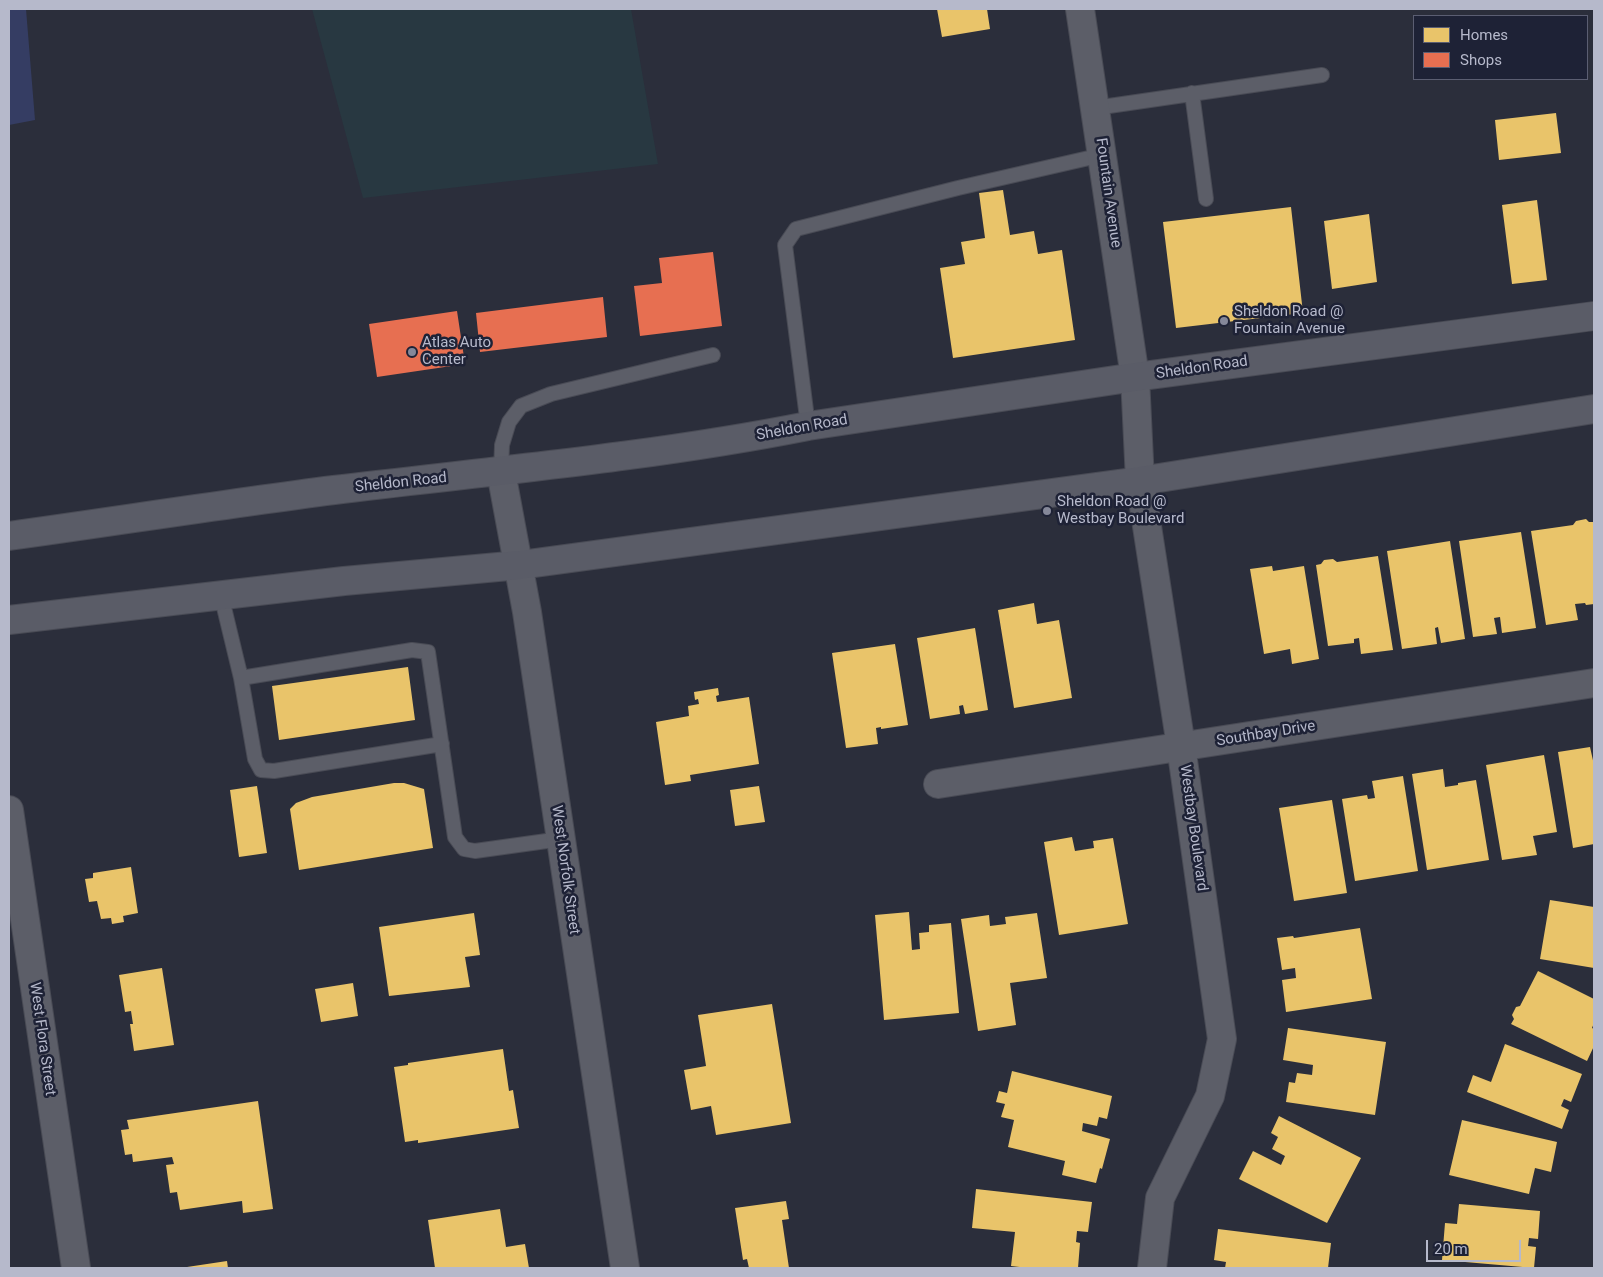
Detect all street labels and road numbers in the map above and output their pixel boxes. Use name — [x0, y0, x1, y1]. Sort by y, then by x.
street label: Fountain Avenue — [1091, 137, 1125, 249]
street label: Sheldon Road — [1155, 353, 1249, 383]
street label: Sheldon Road — [755, 411, 849, 445]
street label: Sheldon Road — [354, 469, 448, 497]
street label: Southbay Drive — [1215, 717, 1317, 751]
street label: Westbay Boulevard — [1175, 764, 1211, 892]
street label: West Norfolk Street — [547, 804, 583, 936]
street label: West Flora Street — [25, 981, 59, 1097]

